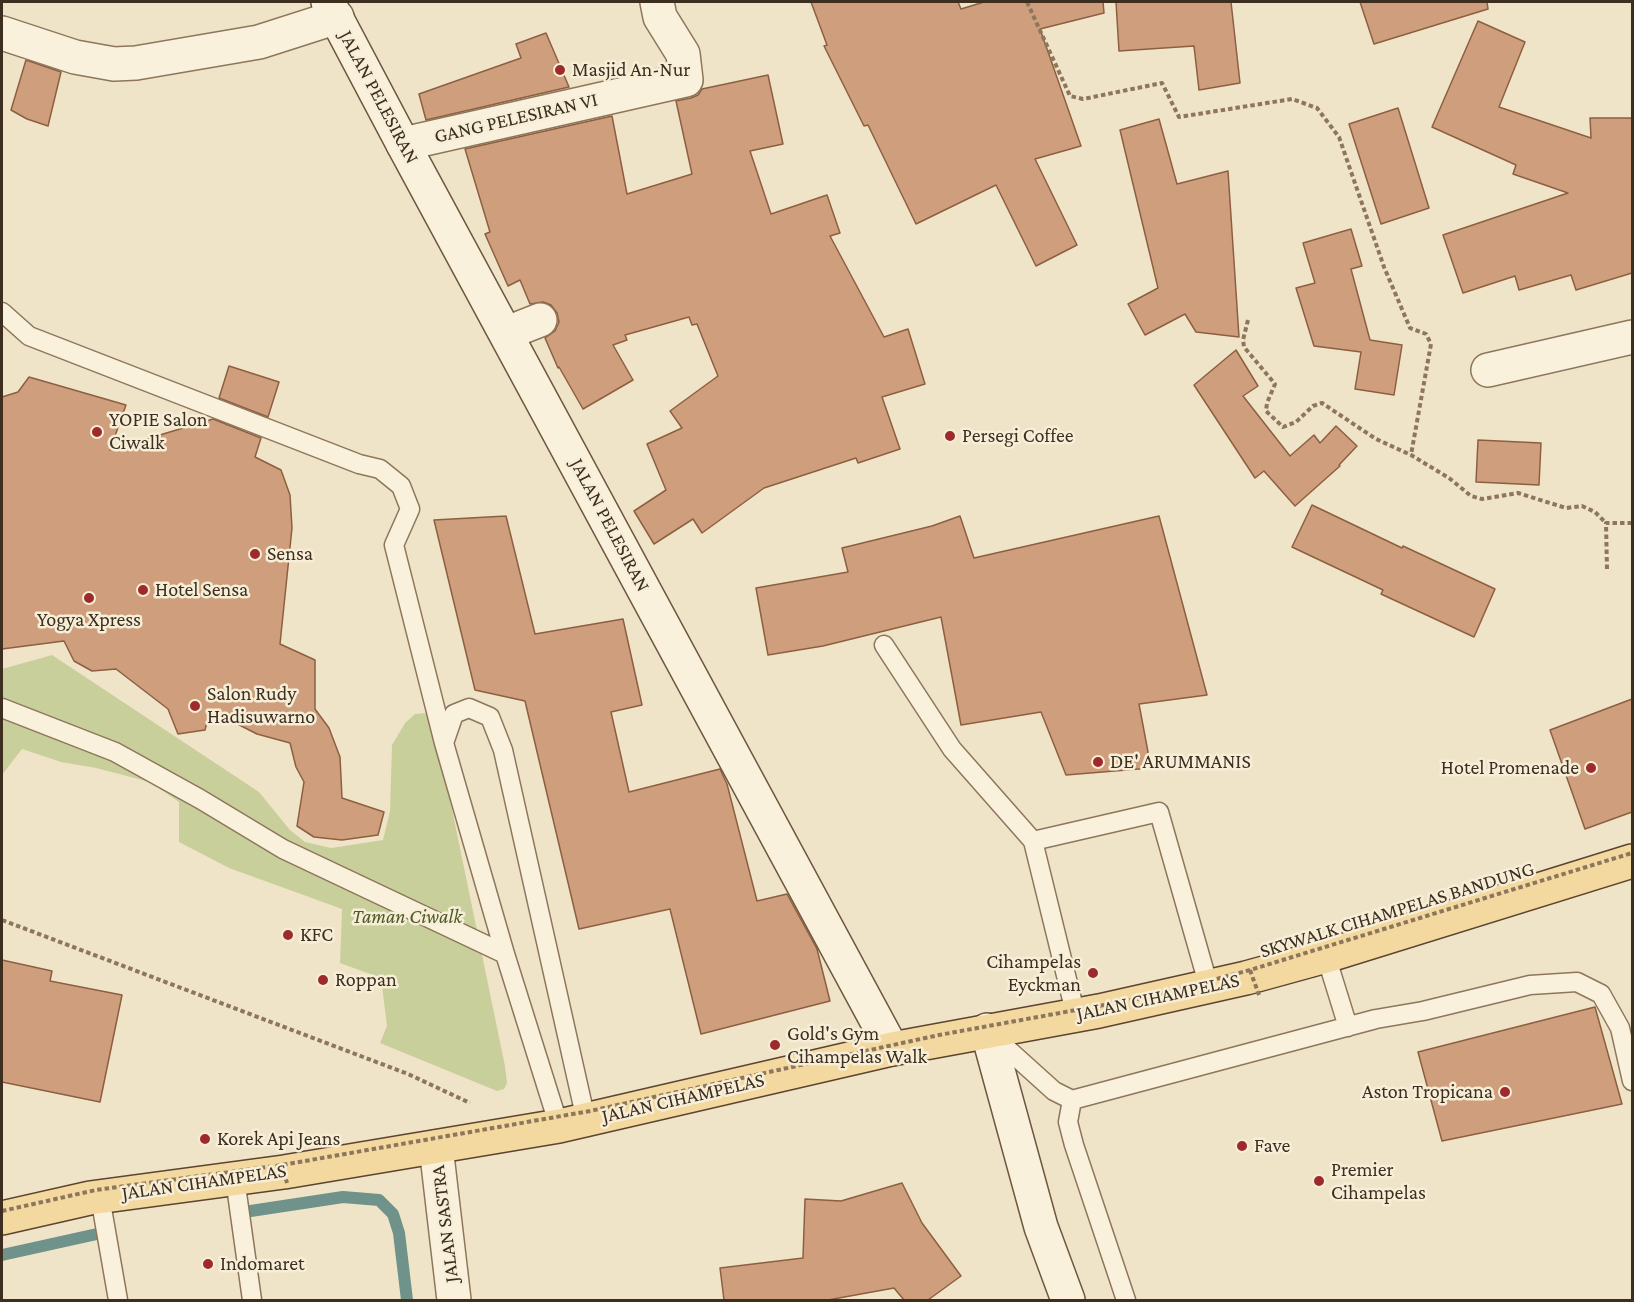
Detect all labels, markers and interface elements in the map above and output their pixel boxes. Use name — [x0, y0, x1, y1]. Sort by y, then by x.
street label: JALAN PELESIRAN — [334, 26, 424, 168]
place label: Masjid An-Nur — [572, 58, 690, 82]
marker: Masjid An-Nur — [553, 63, 567, 77]
street label: GANG PELESIRAN VI — [432, 88, 600, 148]
place label: YOPIE Salon Ciwalk — [109, 408, 208, 455]
place label: Persegi Coffee — [962, 424, 1074, 448]
marker: YOPIE Salon Ciwalk — [90, 425, 104, 439]
marker: Persegi Coffee — [943, 429, 957, 443]
street label: JALAN PELESIRAN — [565, 454, 655, 596]
place label: Sensa — [267, 542, 313, 566]
marker: Sensa — [248, 547, 262, 561]
place label: Hotel Sensa — [155, 578, 248, 602]
marker: Hotel Sensa — [136, 583, 150, 597]
marker: Yogya Xpress — [82, 591, 96, 605]
place label: Yogya Xpress — [37, 608, 141, 632]
place label: Salon Rudy Hadisuwarno — [207, 682, 315, 729]
marker: Salon Rudy Hadisuwarno — [188, 699, 202, 713]
place label: DE' ARUMMANIS — [1110, 750, 1251, 774]
marker: DE' ARUMMANIS — [1091, 755, 1105, 769]
place label: Hotel Promenade — [1441, 756, 1579, 780]
marker: Hotel Promenade — [1584, 761, 1598, 775]
street label: SKYWALK CIHAMPELAS BANDUNG — [1257, 857, 1537, 963]
park label: Taman Ciwalk — [352, 905, 462, 929]
place label: KFC — [300, 923, 333, 947]
marker: KFC — [281, 928, 295, 942]
place label: Cihampelas Eyckman — [986, 950, 1081, 997]
marker: Cihampelas Eyckman — [1086, 966, 1100, 980]
place label: Roppan — [335, 968, 397, 992]
street label: JALAN CIHAMPELAS — [1074, 968, 1242, 1026]
marker: Roppan — [316, 973, 330, 987]
place label: Gold's Gym Cihampelas Walk — [787, 1022, 927, 1069]
marker: Gold's Gym Cihampelas Walk — [768, 1038, 782, 1052]
street label: JALAN CIHAMPELAS — [599, 1068, 767, 1128]
place label: Aston Tropicana — [1362, 1080, 1493, 1104]
marker: Aston Tropicana — [1498, 1085, 1512, 1099]
place label: Korek Api Jeans — [217, 1127, 340, 1151]
marker: Korek Api Jeans — [198, 1132, 212, 1146]
place label: Fave — [1254, 1134, 1290, 1158]
marker: Fave — [1235, 1139, 1249, 1153]
place label: Premier Cihampelas — [1331, 1158, 1426, 1205]
street label: JALAN CIHAMPELAS — [120, 1159, 288, 1205]
street label: JALAN SASTRA — [426, 1164, 464, 1284]
marker: Premier Cihampelas — [1312, 1174, 1326, 1188]
place label: Indomaret — [220, 1252, 305, 1276]
marker: Indomaret — [201, 1257, 215, 1271]

